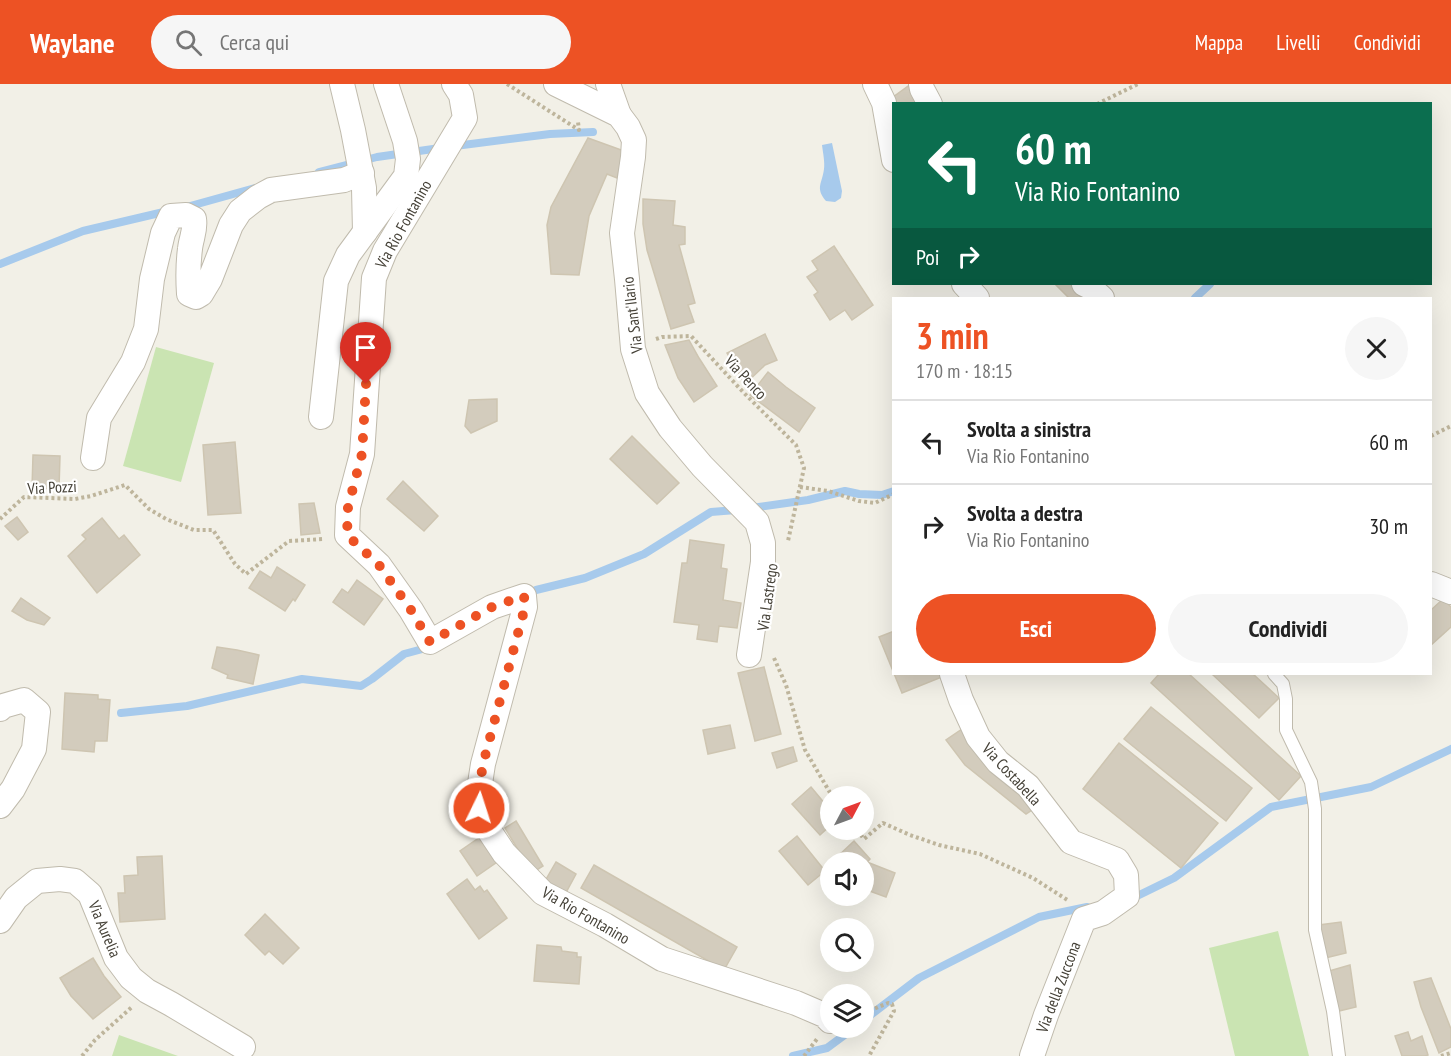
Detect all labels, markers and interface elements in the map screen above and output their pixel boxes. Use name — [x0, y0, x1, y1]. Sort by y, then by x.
search box — [151, 15, 571, 69]
text: Waylane — [30, 24, 115, 61]
icon: search — [172, 26, 205, 59]
text: Cerca qui — [220, 28, 289, 56]
text: Mappa — [1195, 29, 1243, 56]
text: Livelli — [1276, 29, 1321, 56]
text: Condividi — [1354, 29, 1421, 56]
text: 60 m — [1015, 121, 1092, 176]
icon: left — [916, 126, 994, 204]
text: Via Rio Fontanino — [1015, 174, 1180, 208]
street label: Via Rio Fontanino — [370, 176, 436, 273]
icon: right — [952, 240, 985, 273]
text: Poi — [916, 243, 940, 271]
street label: Via Sant'Ilario — [617, 276, 647, 355]
text: 3 min — [916, 312, 989, 359]
button: close — [1345, 317, 1408, 380]
pin — [340, 322, 391, 384]
icon: arrive — [349, 331, 382, 364]
street label: Via Penco — [720, 350, 772, 403]
text: 170 m · 18:15 — [916, 358, 1013, 384]
text: Svolta a sinistra — [967, 415, 1091, 443]
icon: left — [916, 426, 949, 459]
text: 60 m — [1369, 428, 1408, 456]
text: Via Rio Fontanino — [967, 443, 1089, 469]
street label: Via Pozzi — [26, 476, 77, 498]
text: Svolta a destra — [967, 499, 1083, 527]
icon: right — [916, 510, 949, 543]
text: 30 m — [1369, 512, 1408, 540]
text: Via Rio Fontanino — [967, 527, 1089, 553]
street label: Via Lastrego — [752, 562, 782, 633]
button: Esci — [916, 594, 1156, 663]
button: Condividi — [1168, 594, 1408, 663]
street label: Via Costabella — [977, 738, 1046, 809]
position arrow — [447, 776, 511, 840]
north arrow — [820, 786, 874, 840]
map controls — [820, 786, 874, 1038]
button: sound — [820, 852, 874, 906]
street label: Via Rio Fontanino — [538, 881, 633, 948]
street label: Via Aurelia — [84, 897, 126, 960]
button: search — [820, 918, 874, 972]
street label: Via della Zuccona — [1031, 939, 1085, 1036]
button: layers — [820, 984, 874, 1038]

